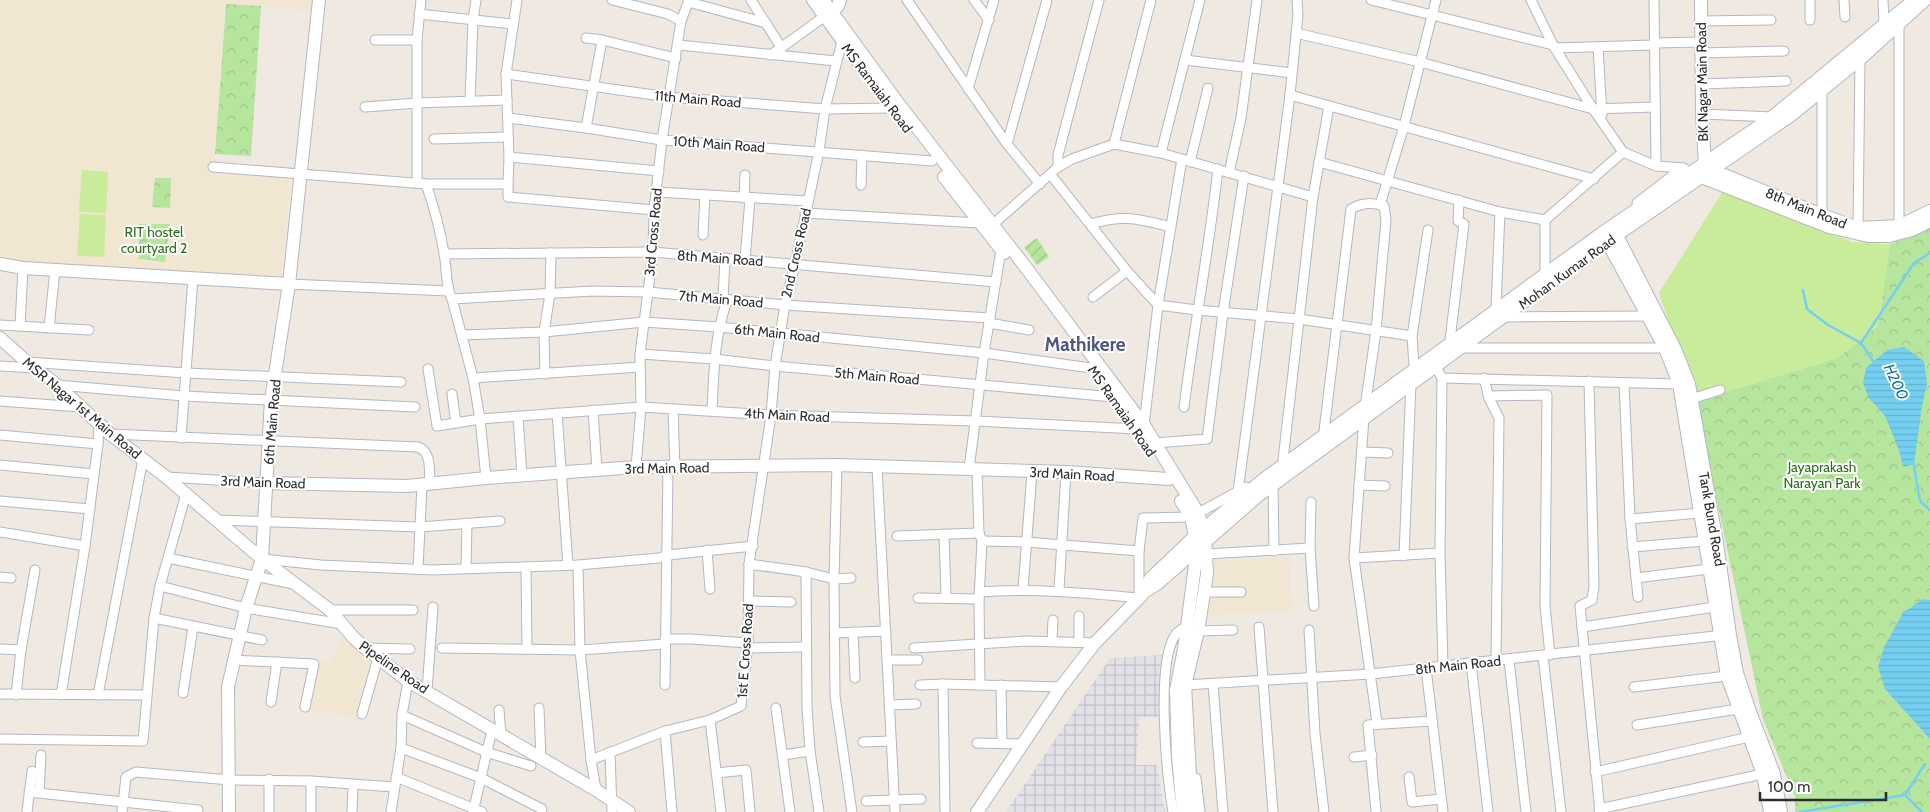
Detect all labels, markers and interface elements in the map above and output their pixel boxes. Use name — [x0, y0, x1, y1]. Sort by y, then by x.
street label: BK Nagar Main Road — [1692, 22, 1712, 142]
street label: MS Ramaiah Road — [837, 40, 917, 136]
street label: 11th Main Road — [654, 86, 742, 112]
street label: 10th Main Road — [672, 132, 766, 156]
street label: 8th Main Road — [1763, 183, 1849, 233]
street label: 3rd Cross Road — [640, 187, 666, 277]
street label: 2nd Cross Road — [777, 206, 815, 300]
park label: RIT hostel courtyard 2 — [121, 223, 187, 257]
street label: Mohan Kumar Road — [1515, 231, 1619, 313]
street label: 8th Main Road — [676, 246, 764, 270]
street label: 7th Main Road — [678, 286, 764, 312]
street label: 6th Main Road — [733, 320, 821, 346]
district label: Mathikere — [1044, 333, 1126, 356]
street label: MSR Nagar 1st Main Road — [19, 353, 145, 463]
water label: H200 — [1880, 361, 1912, 403]
street label: MS Ramaiah Road — [1084, 362, 1160, 460]
street label: 5th Main Road — [834, 363, 920, 389]
street label: 6th Main Road — [259, 379, 285, 465]
street label: 4th Main Road — [744, 404, 830, 426]
street label: 3rd Main Road — [624, 458, 710, 478]
park label: Jayaprakash Narayan Park — [1783, 458, 1861, 492]
street label: 3rd Main Road — [1029, 463, 1115, 485]
street label: Tank Bund Road — [1695, 471, 1729, 567]
street label: 3rd Main Road — [220, 472, 306, 492]
street label: 1st E Cross Road — [733, 603, 757, 699]
street label: Pipeline Road — [356, 637, 432, 697]
street label: 8th Main Road — [1414, 652, 1502, 678]
scale bar — [1760, 770, 1886, 802]
text: 100 m — [1768, 778, 1810, 796]

